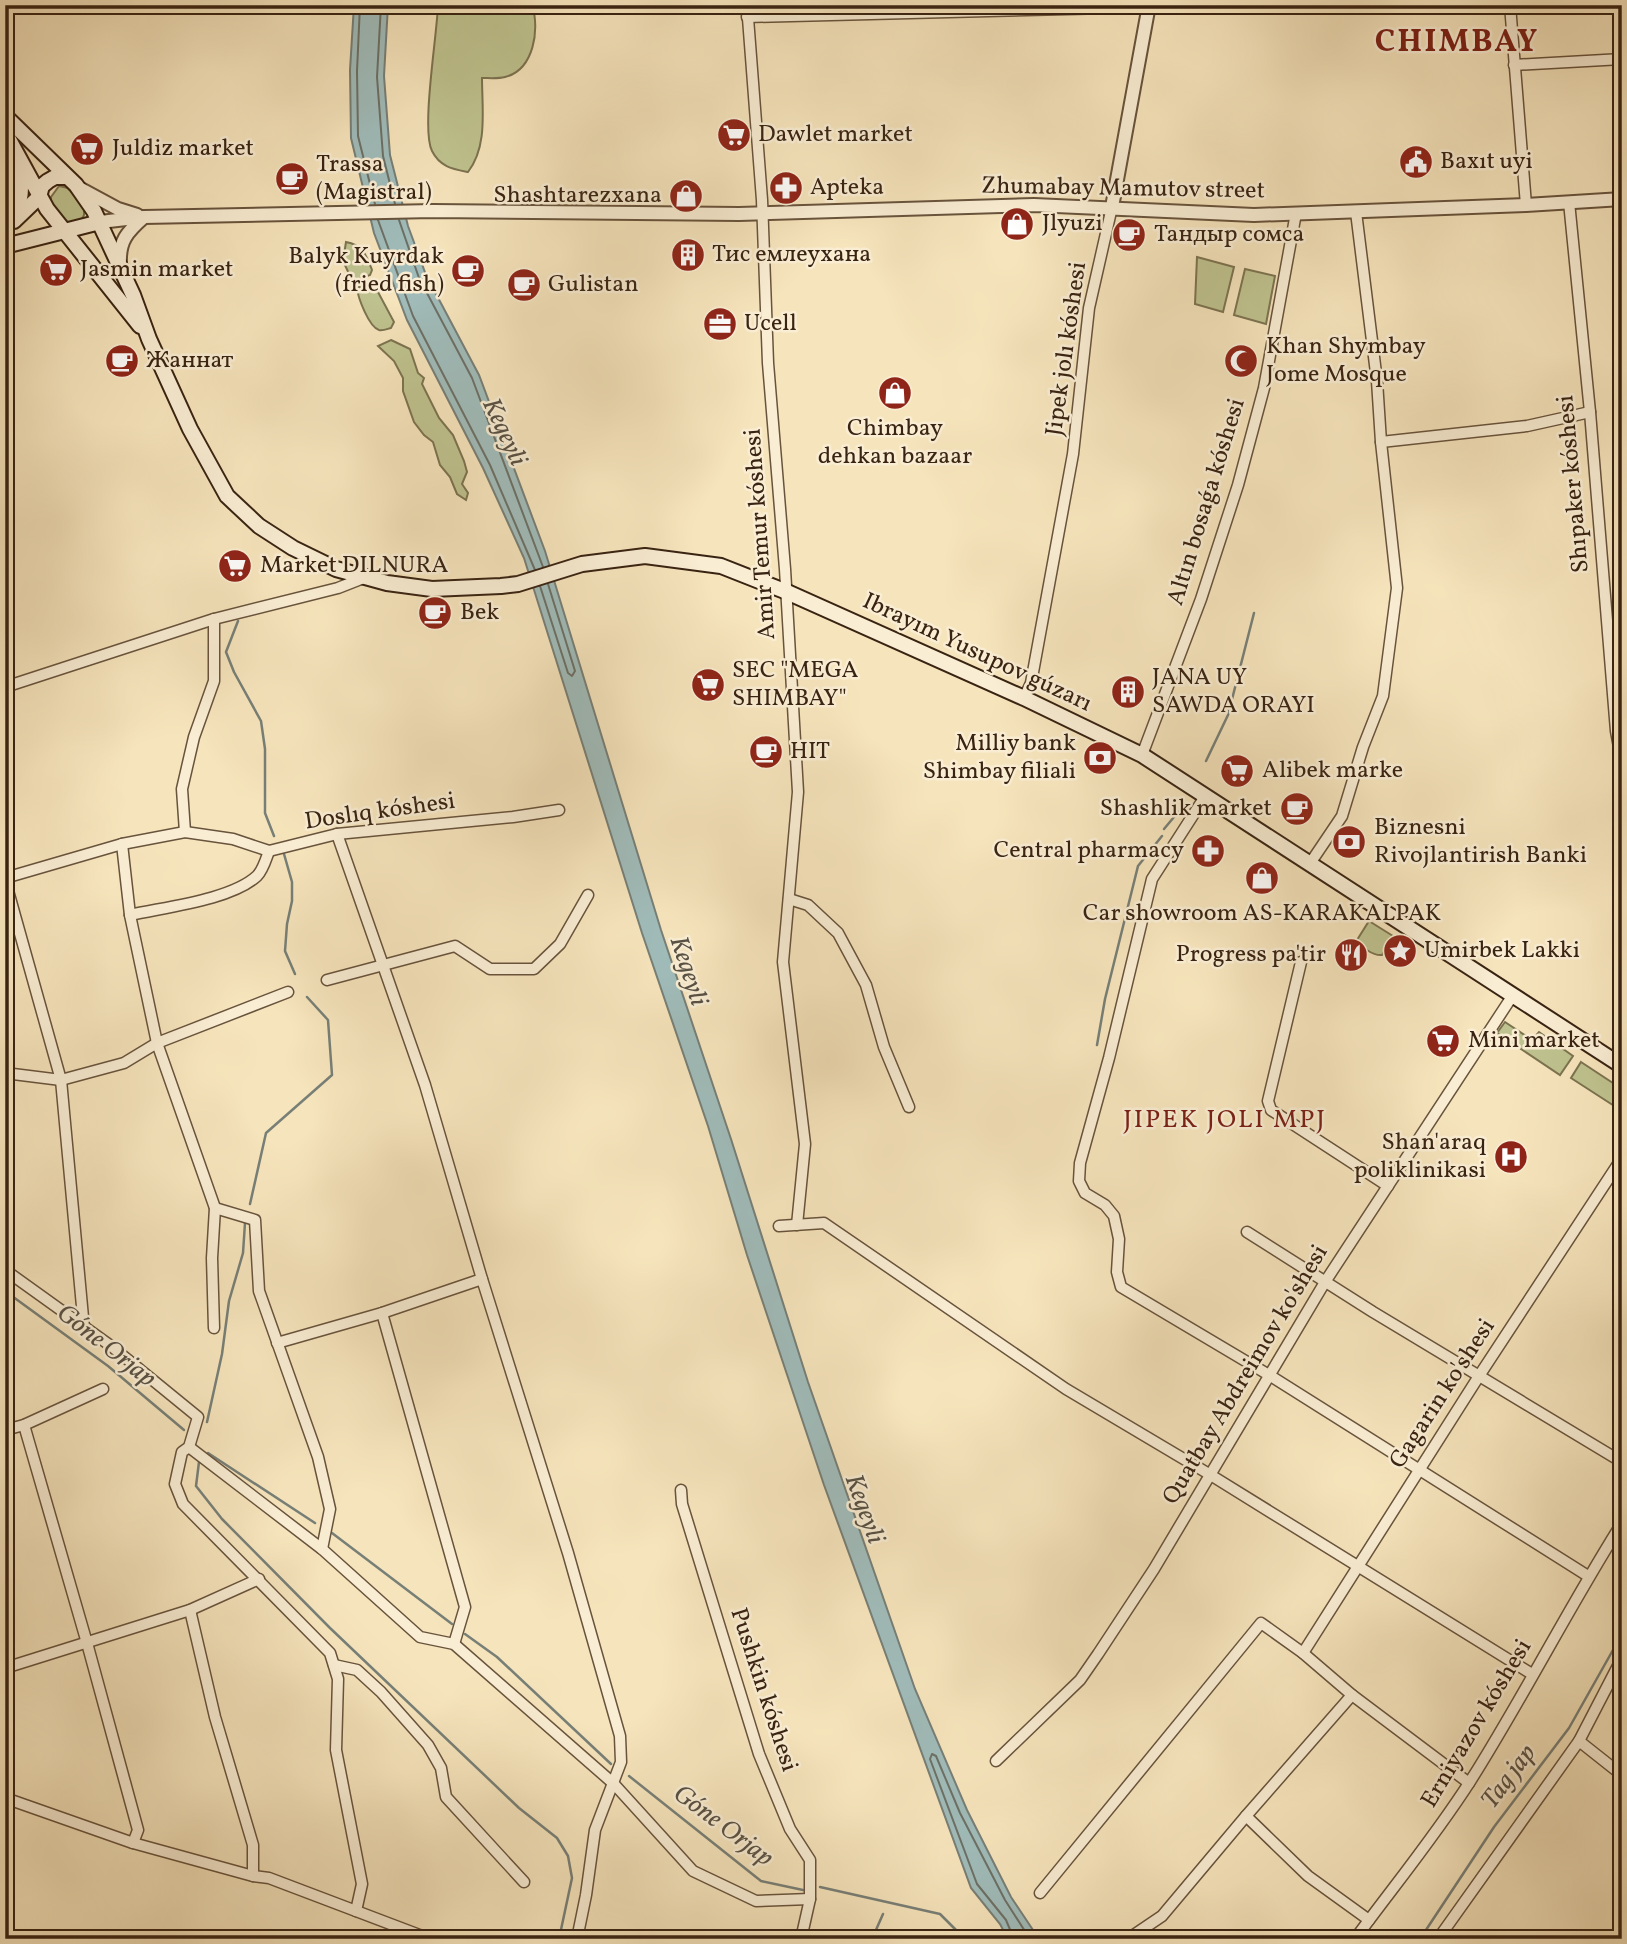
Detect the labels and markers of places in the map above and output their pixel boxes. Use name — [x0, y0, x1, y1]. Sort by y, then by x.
supermarket icon: Dawlet market — [715, 116, 753, 154]
place label: Dawlet market — [758, 118, 913, 152]
supermarket icon: Juldiz market — [68, 130, 106, 168]
place label: Juldiz market — [112, 132, 254, 166]
public building icon: Baxıt uyi — [1397, 143, 1435, 181]
place label: Baxıt uyi — [1440, 145, 1533, 179]
place label: Trassa (Magistral) — [316, 148, 432, 210]
cafe icon: Trassa (Magistral) — [273, 160, 311, 198]
pharmacy icon: Apteka — [767, 169, 805, 207]
place label: Apteka — [810, 171, 884, 205]
shop icon: Shashtarezxana — [667, 177, 705, 215]
place label: Shashtarezxana — [493, 179, 662, 213]
shop icon: Jlyuzi — [998, 205, 1036, 243]
place label: Jlyuzi — [1042, 207, 1103, 241]
cafe icon: Тандыр сомса — [1110, 216, 1148, 254]
place label: Тандыр сомса — [1154, 218, 1305, 252]
building icon: Тис емлеухана — [669, 236, 707, 274]
place label: Тис емлеухана — [712, 238, 871, 272]
place label: Balyk Kuyrdak (fried fish) — [288, 240, 444, 302]
supermarket icon: Jasmin market — [37, 251, 75, 289]
cafe icon: Balyk Kuyrdak (fried fish) — [449, 252, 487, 290]
place label: Jasmin market — [80, 253, 233, 287]
cafe icon: Gulistan — [505, 266, 543, 304]
place label: Gulistan — [548, 268, 638, 302]
office icon: Ucell — [701, 305, 739, 343]
place label: Ucell — [744, 307, 797, 341]
place label: Khan Shymbay Jome Mosque — [1266, 330, 1426, 392]
cafe icon: Жаннат — [103, 342, 141, 380]
mosque icon: Khan Shymbay Jome Mosque — [1222, 342, 1260, 380]
place label: Жаннат — [146, 344, 233, 378]
shop icon: Chimbay dehkan bazaar — [876, 374, 914, 412]
place label: Chimbay dehkan bazaar — [818, 412, 972, 474]
supermarket icon: Market DILNURA — [216, 547, 254, 585]
place label: Market DILNURA — [260, 549, 449, 583]
cafe icon: Bek — [416, 594, 454, 632]
place label: Bek — [460, 596, 499, 630]
place label: SEC "MEGA SHIMBAY" — [732, 654, 858, 716]
place label: JANA UY SAWDA ORAYI — [1152, 661, 1315, 723]
supermarket icon: SEC "MEGA SHIMBAY" — [689, 666, 727, 704]
building icon: JANA UY SAWDA ORAYI — [1109, 673, 1147, 711]
place label: Milliy bank Shimbay filiali — [923, 727, 1076, 789]
cafe icon: HIT — [747, 733, 785, 771]
place label: HIT — [790, 735, 830, 769]
bank icon: Milliy bank Shimbay filiali — [1081, 739, 1119, 777]
supermarket icon: Alibek marke — [1218, 752, 1256, 790]
place label: Alibek marke — [1262, 754, 1403, 788]
cafe icon: Shashlik market — [1278, 790, 1316, 828]
place label: Shashlik market — [1100, 792, 1272, 826]
place label: Biznesni Rivojlantirish Banki — [1374, 811, 1587, 873]
bank icon: Biznesni Rivojlantirish Banki — [1330, 823, 1368, 861]
pharmacy icon: Central pharmacy — [1189, 832, 1227, 870]
place label: Central pharmacy — [993, 834, 1184, 868]
shop icon: Car showroom AS-KARAKALPAK — [1243, 859, 1281, 897]
place label: Car showroom AS-KARAKALPAK — [1083, 897, 1441, 931]
place icon: Umirbek Lakki — [1381, 932, 1419, 970]
place label: Umirbek Lakki — [1424, 934, 1580, 968]
restaurant icon: Progress pa'tir — [1332, 936, 1370, 974]
place label: Progress pa'tir — [1176, 938, 1326, 972]
supermarket icon: Mini market — [1424, 1022, 1462, 1060]
place label: Mini market — [1468, 1024, 1600, 1058]
place label: Shan'araq poliklinikasi — [1354, 1126, 1486, 1188]
hospital icon: Shan'araq poliklinikasi — [1492, 1138, 1530, 1176]

